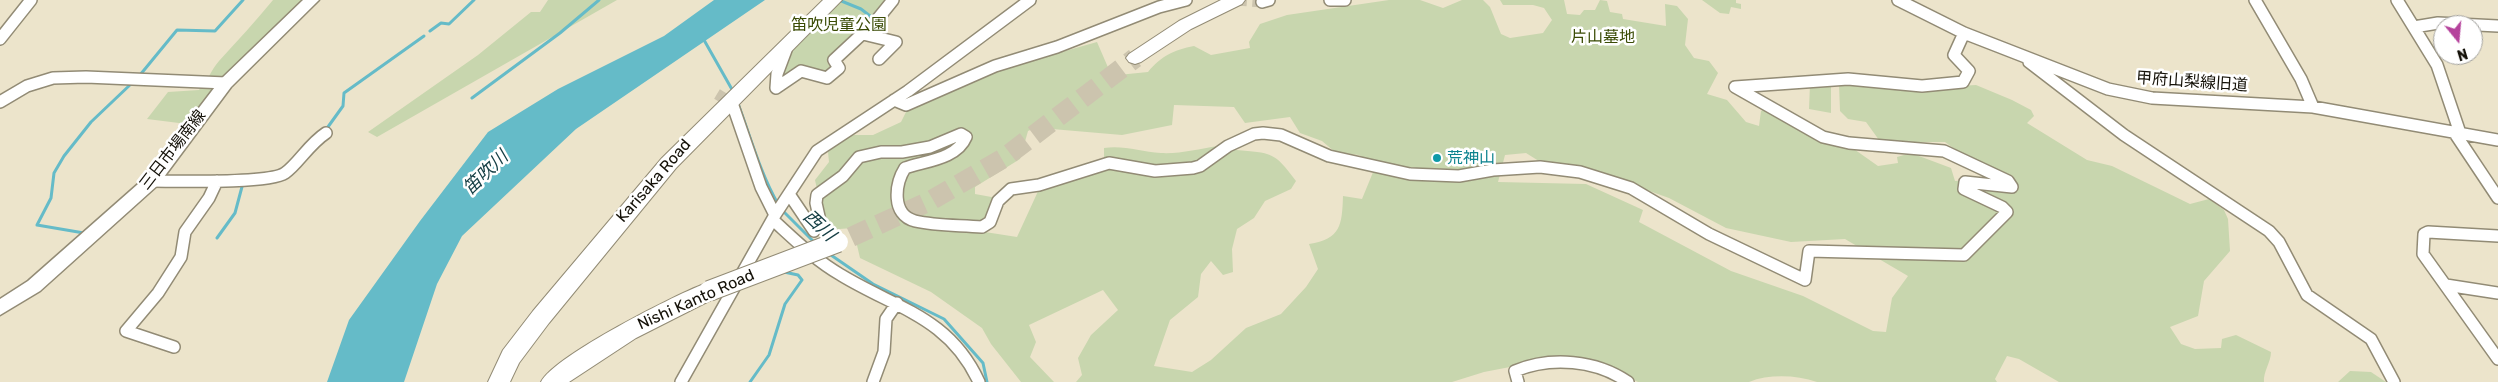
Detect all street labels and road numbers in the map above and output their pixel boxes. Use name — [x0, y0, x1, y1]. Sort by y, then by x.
street label: 甲府山梨線旧道 — [2135, 69, 2249, 95]
street label: 三日市場南線 — [136, 106, 210, 194]
street label: Karisaka Road — [613, 135, 695, 227]
street label: Nishi Kanto Road — [635, 266, 757, 334]

